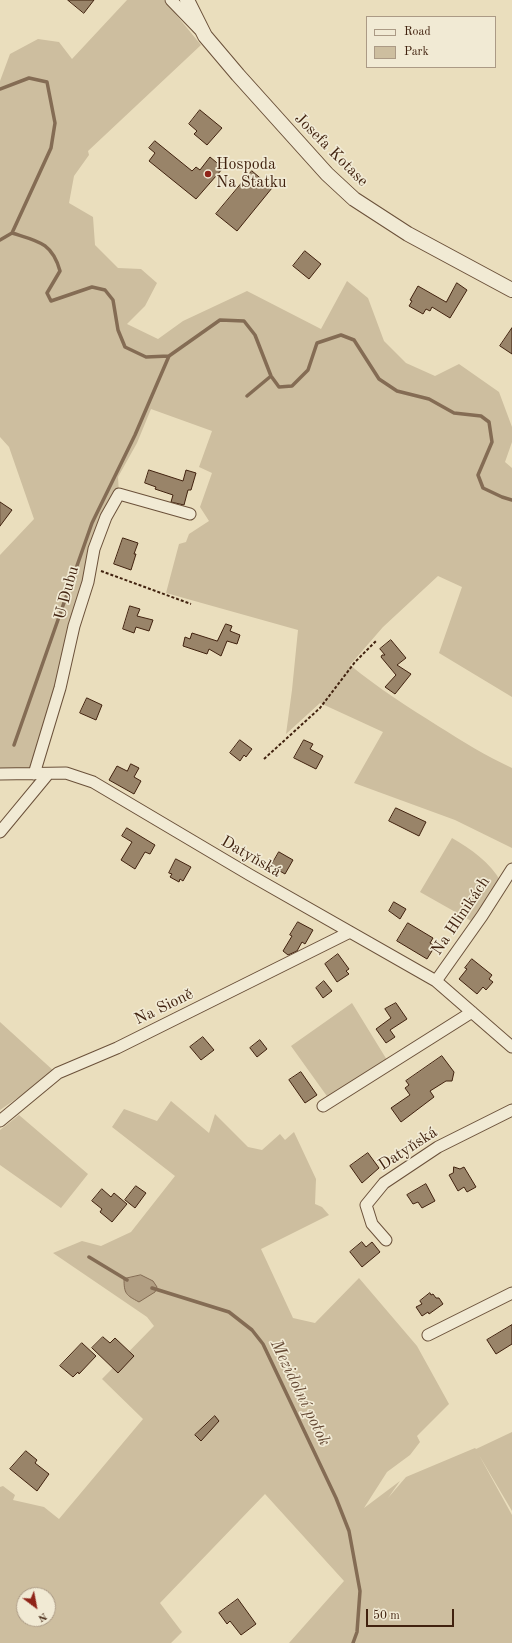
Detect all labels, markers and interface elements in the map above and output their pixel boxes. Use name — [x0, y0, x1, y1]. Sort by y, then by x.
legend — [366, 16, 496, 68]
text: Road — [404, 26, 431, 38]
text: Park — [404, 46, 429, 58]
street label: Josefa Kotase — [290, 109, 372, 191]
place label: Hospoda Na Statku — [216, 155, 287, 193]
marker: Hospoda Na Statku — [203, 169, 213, 179]
street label: U Dubu — [51, 564, 83, 622]
street label: Datyňská — [218, 832, 284, 882]
street label: Na Hlinikách — [428, 873, 494, 959]
street label: Na Sioně — [132, 985, 196, 1029]
street label: Datyňská — [375, 1123, 441, 1175]
water label: Mezidolní potok — [265, 1336, 335, 1450]
north arrow — [16, 1587, 56, 1627]
scale bar — [368, 1601, 456, 1627]
text: N — [36, 1610, 49, 1624]
text: 50 m — [373, 1610, 400, 1622]

